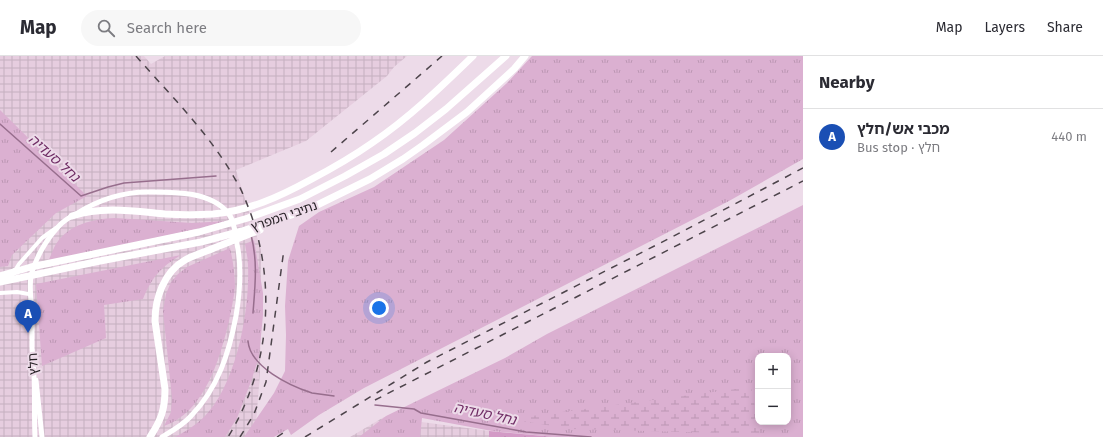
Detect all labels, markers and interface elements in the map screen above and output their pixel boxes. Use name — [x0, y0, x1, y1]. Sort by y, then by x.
search box — [81, 10, 361, 46]
text: Map — [20, 16, 57, 39]
icon: search — [95, 17, 117, 39]
text: Search here — [127, 19, 207, 37]
text: Map — [936, 19, 962, 36]
text: Layers — [984, 19, 1025, 36]
text: Share — [1047, 19, 1083, 36]
text: Nearby — [819, 72, 874, 93]
text: מכבי אש/חלץ — [857, 120, 950, 138]
text: A — [828, 129, 836, 144]
text: 440 m — [1051, 129, 1087, 144]
water label: נחל סעדיה — [25, 131, 84, 187]
text: Bus stop · חלץ — [857, 140, 940, 155]
street label: נתיבי המפרץ — [249, 198, 319, 234]
your location — [369, 298, 389, 318]
pin: A — [15, 300, 41, 333]
street label: חלץ — [25, 352, 41, 376]
map controls — [755, 353, 791, 425]
button: + — [755, 353, 791, 389]
button: − — [755, 389, 791, 425]
water label: נחל סעדיה — [452, 399, 519, 429]

